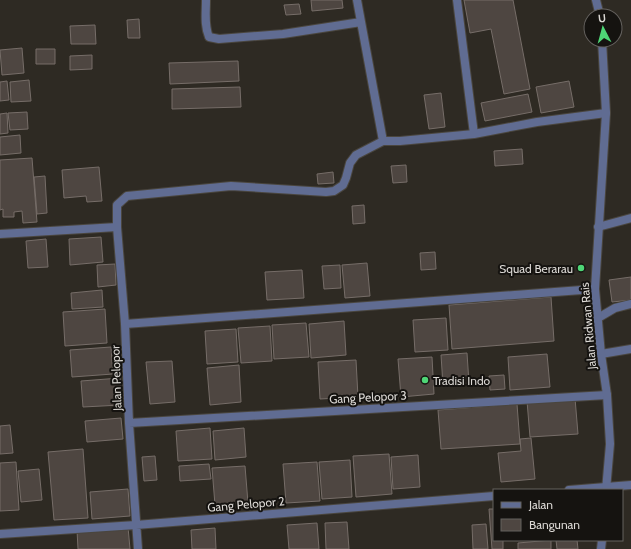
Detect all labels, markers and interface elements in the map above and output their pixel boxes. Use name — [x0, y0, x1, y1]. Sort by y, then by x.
north arrow — [583, 8, 623, 48]
text: U — [597, 11, 607, 25]
place label: Squad Berarau — [499, 261, 573, 276]
marker: Squad Berarau — [576, 263, 586, 273]
street label: Jalan Ridwan Rais — [577, 282, 599, 371]
street label: Jalan Pelopor — [107, 345, 125, 412]
place label: Tradisi Indo — [433, 373, 491, 388]
marker: Tradisi Indo — [420, 375, 430, 385]
street label: Gang Pelopor 3 — [329, 387, 407, 407]
legend — [493, 489, 623, 541]
street label: Gang Pelopor 2 — [207, 493, 285, 515]
text: Jalan — [528, 497, 553, 512]
text: Bangunan — [529, 517, 580, 532]

